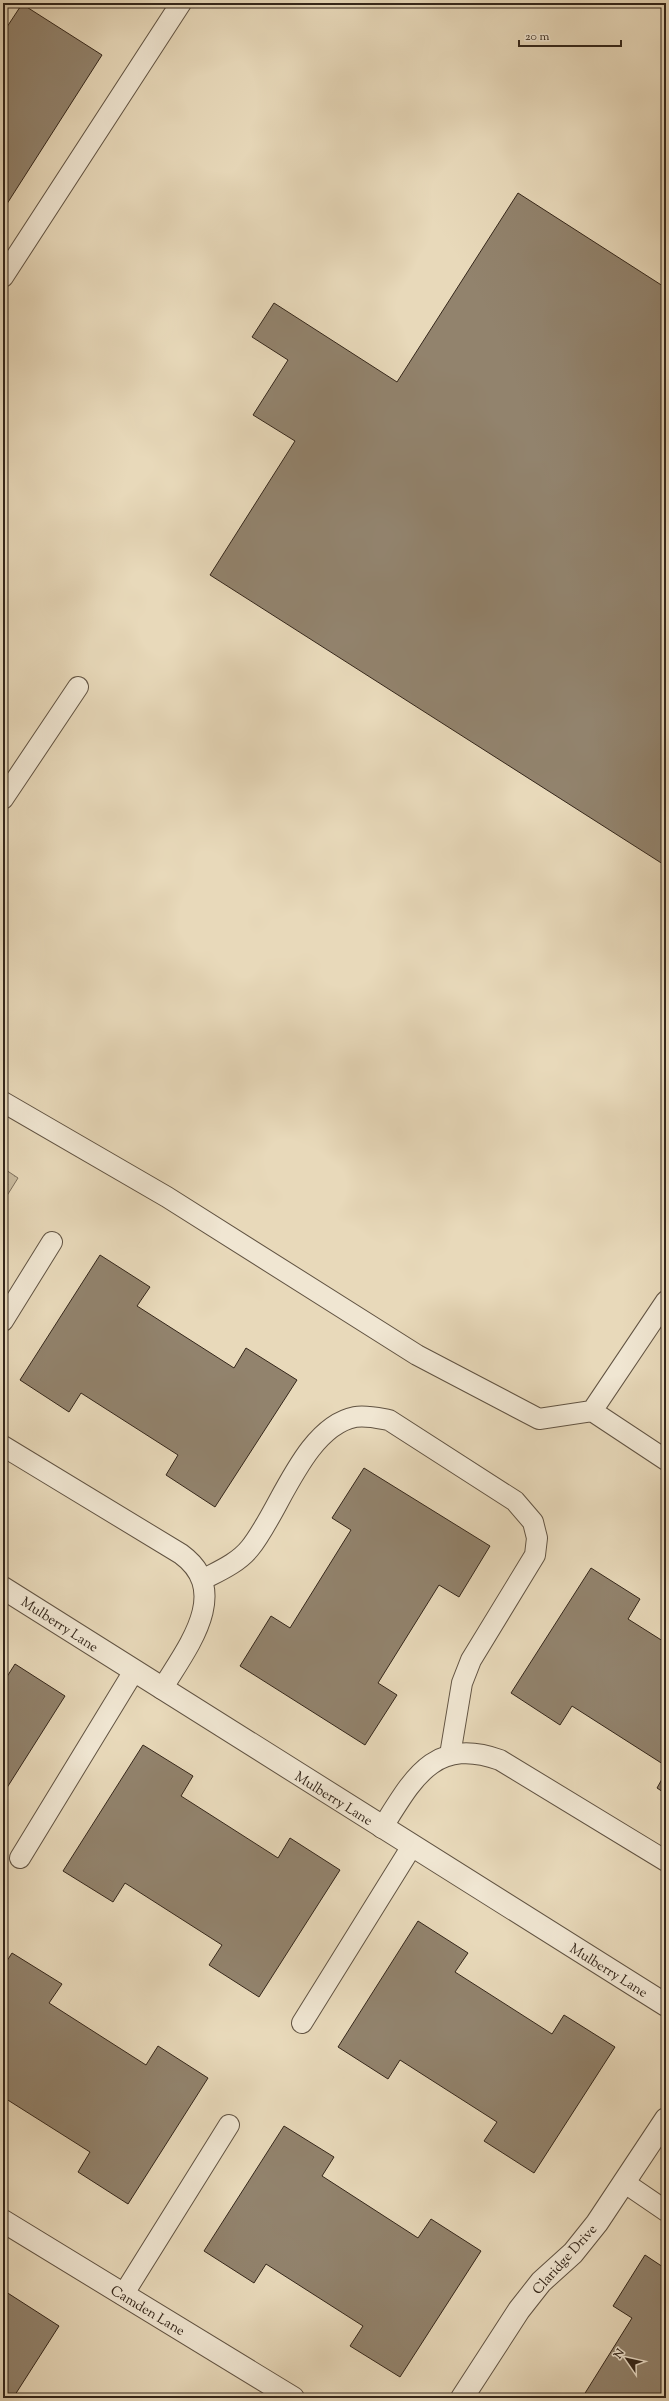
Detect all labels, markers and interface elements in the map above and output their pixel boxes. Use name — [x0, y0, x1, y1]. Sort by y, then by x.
scale bar — [519, 22, 621, 48]
text: 20 m — [525, 28, 550, 46]
street label: Mulberry Lane — [16, 1593, 102, 1658]
street label: Mulberry Lane — [290, 1768, 376, 1832]
street label: Mulberry Lane — [565, 1940, 651, 2004]
street label: Claridge Drive — [528, 2221, 602, 2300]
street label: Camden Lane — [106, 2281, 188, 2342]
north arrow — [607, 2339, 647, 2379]
text: N — [610, 2346, 629, 2363]

